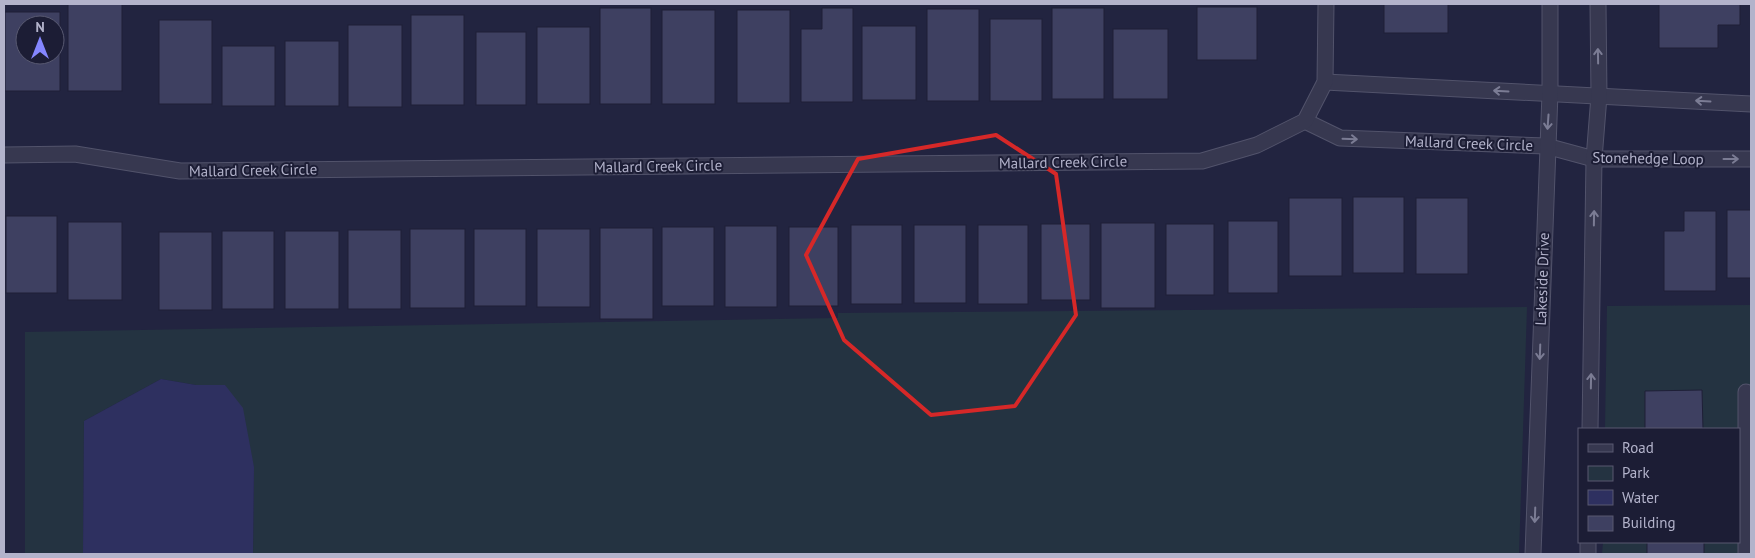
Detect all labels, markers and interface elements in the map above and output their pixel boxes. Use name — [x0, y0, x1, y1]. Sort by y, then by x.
north arrow — [15, 15, 65, 65]
text: N — [35, 18, 45, 36]
one-way arrow — [1593, 48, 1603, 64]
one-way arrow — [1494, 86, 1510, 95]
one-way arrow — [1695, 97, 1711, 106]
one-way arrow — [1543, 114, 1553, 130]
street label: Mallard Creek Circle — [1405, 131, 1533, 155]
one-way arrow — [1342, 134, 1358, 143]
street label: Stonehedge Loop — [1592, 148, 1704, 168]
street label: Mallard Creek Circle — [999, 151, 1127, 173]
one-way arrow — [1722, 154, 1738, 164]
street label: Mallard Creek Circle — [594, 155, 722, 177]
street label: Mallard Creek Circle — [189, 159, 317, 181]
one-way arrow — [1589, 210, 1598, 226]
street label: Lakeside Drive — [1531, 232, 1553, 326]
one-way arrow — [1535, 344, 1545, 360]
one-way arrow — [1586, 373, 1596, 389]
legend — [1578, 428, 1740, 543]
text: Road — [1622, 438, 1654, 457]
text: Park — [1622, 463, 1650, 482]
text: Water — [1622, 488, 1659, 507]
one-way arrow — [1530, 506, 1539, 522]
text: Building — [1622, 513, 1676, 532]

